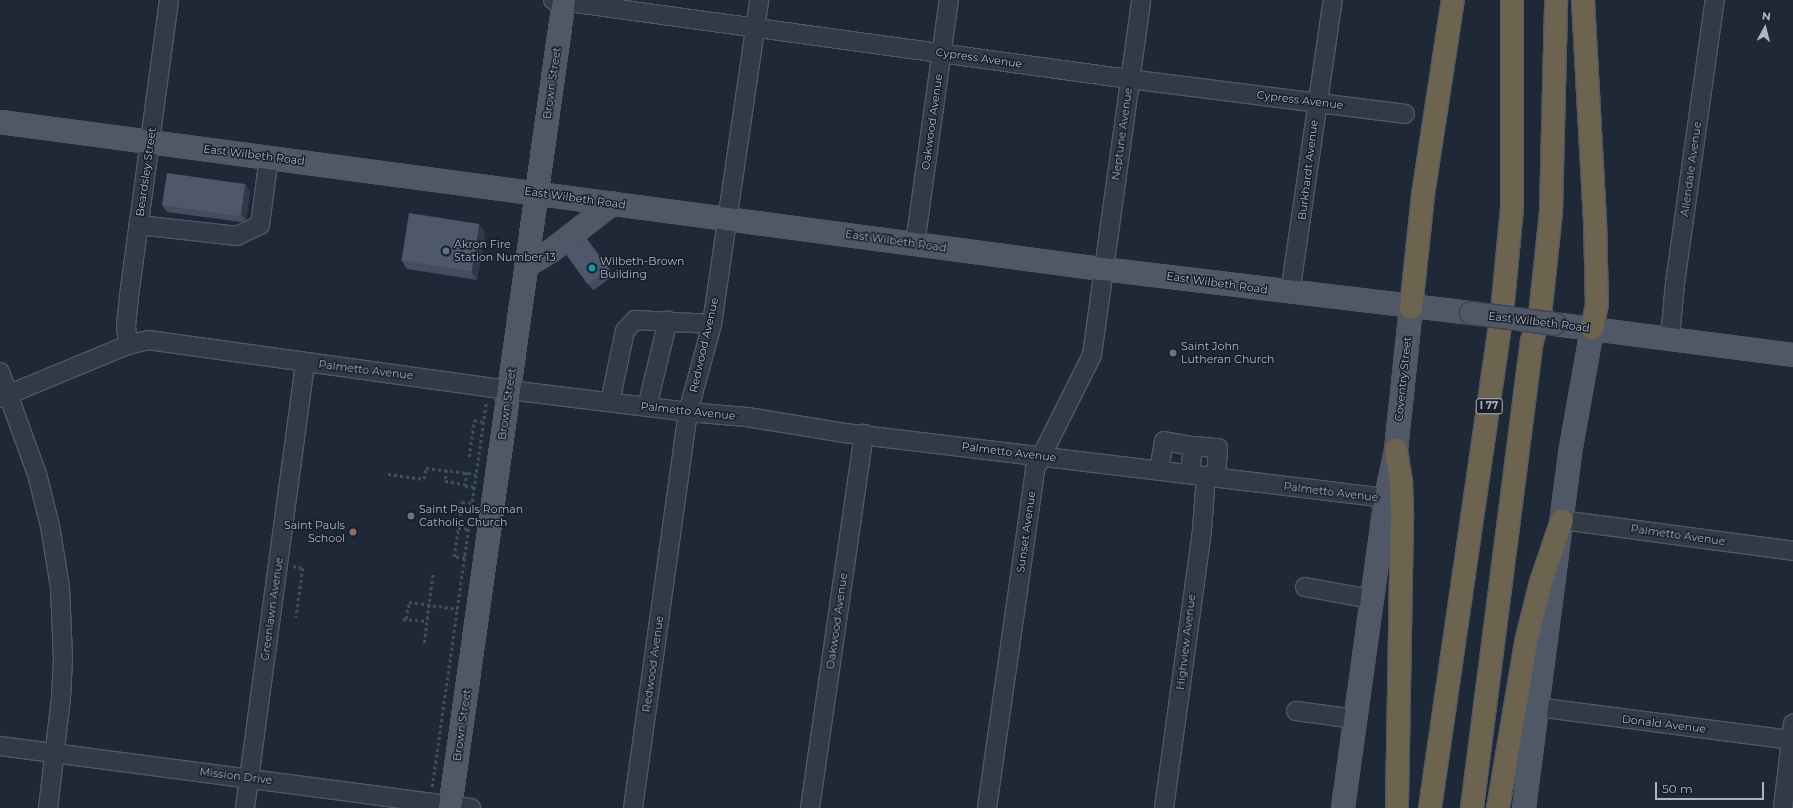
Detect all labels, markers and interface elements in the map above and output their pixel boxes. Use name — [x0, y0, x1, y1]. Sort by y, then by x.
north arrow — [1745, 8, 1785, 48]
text: N — [1761, 9, 1772, 24]
street label: Cypress Avenue — [935, 45, 1023, 71]
street label: Brown Street — [540, 46, 564, 120]
street label: Oakwood Avenue — [919, 73, 945, 171]
street label: Neptune Avenue — [1109, 87, 1135, 181]
street label: Cypress Avenue — [1256, 88, 1344, 112]
street label: Burkhardt Avenue — [1295, 119, 1321, 221]
street label: Allendale Avenue — [1678, 121, 1704, 217]
street label: Beardsley Street — [133, 127, 159, 217]
street label: East Wilbeth Road — [203, 142, 305, 168]
street label: East Wilbeth Road — [524, 184, 626, 212]
street label: East Wilbeth Road — [845, 227, 947, 255]
place label: Akron Fire Station Number 13 — [454, 238, 556, 264]
marker: Akron Fire Station Number 13 — [441, 246, 451, 256]
place label: Wilbeth-Brown Building — [600, 255, 685, 281]
marker: Wilbeth-Brown Building — [587, 263, 597, 273]
street label: East Wilbeth Road — [1166, 269, 1268, 297]
street label: Redwood Avenue — [687, 296, 721, 394]
street label: East Wilbeth Road — [1488, 309, 1590, 335]
street label: Coventry Street — [1392, 336, 1414, 422]
place label: Saint John Lutheran Church — [1181, 340, 1275, 366]
marker: Saint John Lutheran Church — [1168, 348, 1178, 358]
street label: Palmetto Avenue — [318, 358, 414, 382]
street label: Brown Street — [495, 367, 519, 441]
road number: I 77 — [1475, 398, 1503, 414]
street label: Palmetto Avenue — [640, 399, 736, 423]
street label: Palmetto Avenue — [961, 440, 1057, 464]
street label: Palmetto Avenue — [1283, 480, 1379, 504]
street label: Sunset Avenue — [1014, 490, 1038, 574]
place label: Saint Pauls Roman Catholic Church — [419, 503, 523, 529]
marker: Saint Pauls Roman Catholic Church — [406, 511, 416, 521]
place label: Saint Pauls School — [284, 519, 345, 545]
street label: Palmetto Avenue — [1630, 522, 1726, 548]
marker: Saint Pauls School — [348, 527, 358, 537]
street label: Greenlawn Avenue — [258, 556, 286, 662]
street label: Oakwood Avenue — [824, 572, 850, 670]
street label: Highview Avenue — [1174, 593, 1198, 691]
street label: Redwood Avenue — [640, 615, 666, 713]
street label: Brown Street — [450, 688, 474, 762]
street label: Donald Avenue — [1621, 712, 1707, 736]
street label: Mission Drive — [199, 765, 273, 787]
scale bar — [1657, 774, 1766, 800]
text: 50 m — [1662, 781, 1693, 796]

